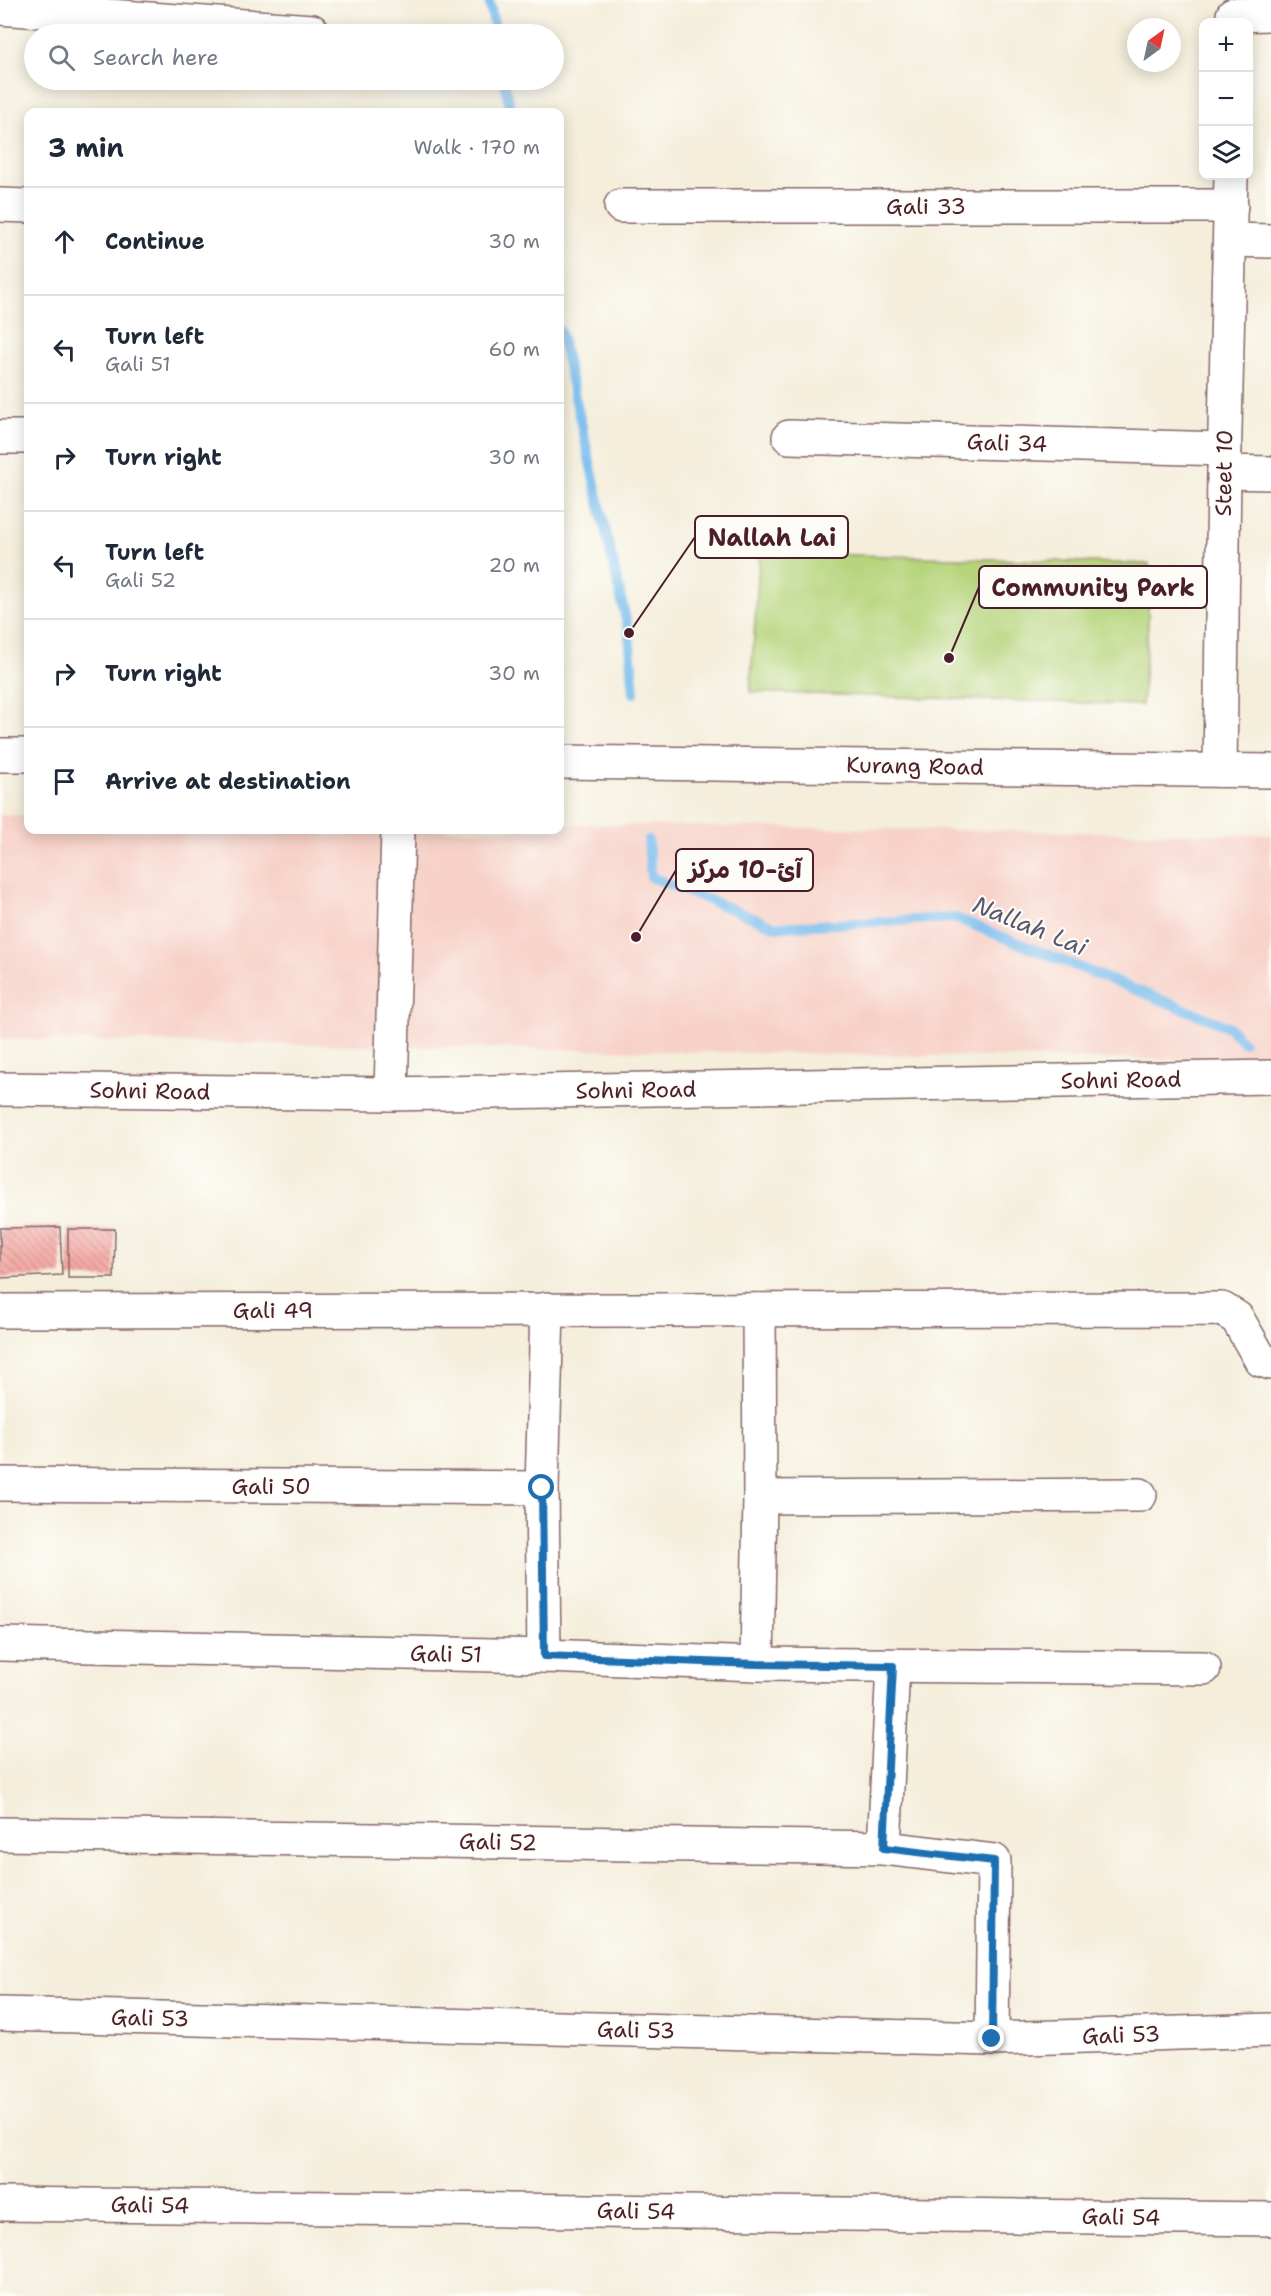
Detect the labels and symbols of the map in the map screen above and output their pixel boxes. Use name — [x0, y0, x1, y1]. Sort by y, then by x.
north arrow — [1127, 18, 1181, 72]
street label: Gali 33 — [886, 192, 966, 221]
street label: Gali 34 — [966, 427, 1048, 459]
street label: Steet 10 — [1209, 429, 1239, 517]
callout: Nallah Lai — [695, 516, 848, 558]
text: Nallah Lai — [708, 522, 836, 554]
callout: Community Park — [979, 566, 1207, 608]
text: Community Park — [991, 572, 1195, 604]
street label: Kurang Road — [846, 750, 984, 782]
callout: آئ-10 مركز — [676, 849, 813, 891]
text: آئ-10 مركز — [686, 854, 803, 886]
water label: Nallah Lai — [968, 889, 1093, 964]
street label: Sohni Road — [1060, 1064, 1182, 1096]
street label: Sohni Road — [575, 1074, 697, 1106]
street label: Sohni Road — [89, 1075, 211, 1107]
street label: Gali 49 — [233, 1296, 313, 1325]
street label: Gali 50 — [231, 1472, 311, 1501]
route start — [528, 1474, 554, 1500]
street label: Gali 51 — [410, 1639, 482, 1669]
street label: Gali 52 — [459, 1827, 537, 1857]
street label: Gali 53 — [111, 2003, 189, 2033]
street label: Gali 53 — [597, 2015, 675, 2045]
street label: Gali 53 — [1081, 2019, 1161, 2051]
route end — [978, 2025, 1004, 2051]
street label: Gali 54 — [110, 2190, 190, 2220]
street label: Gali 54 — [596, 2196, 676, 2226]
street label: Gali 54 — [1081, 2202, 1161, 2232]

